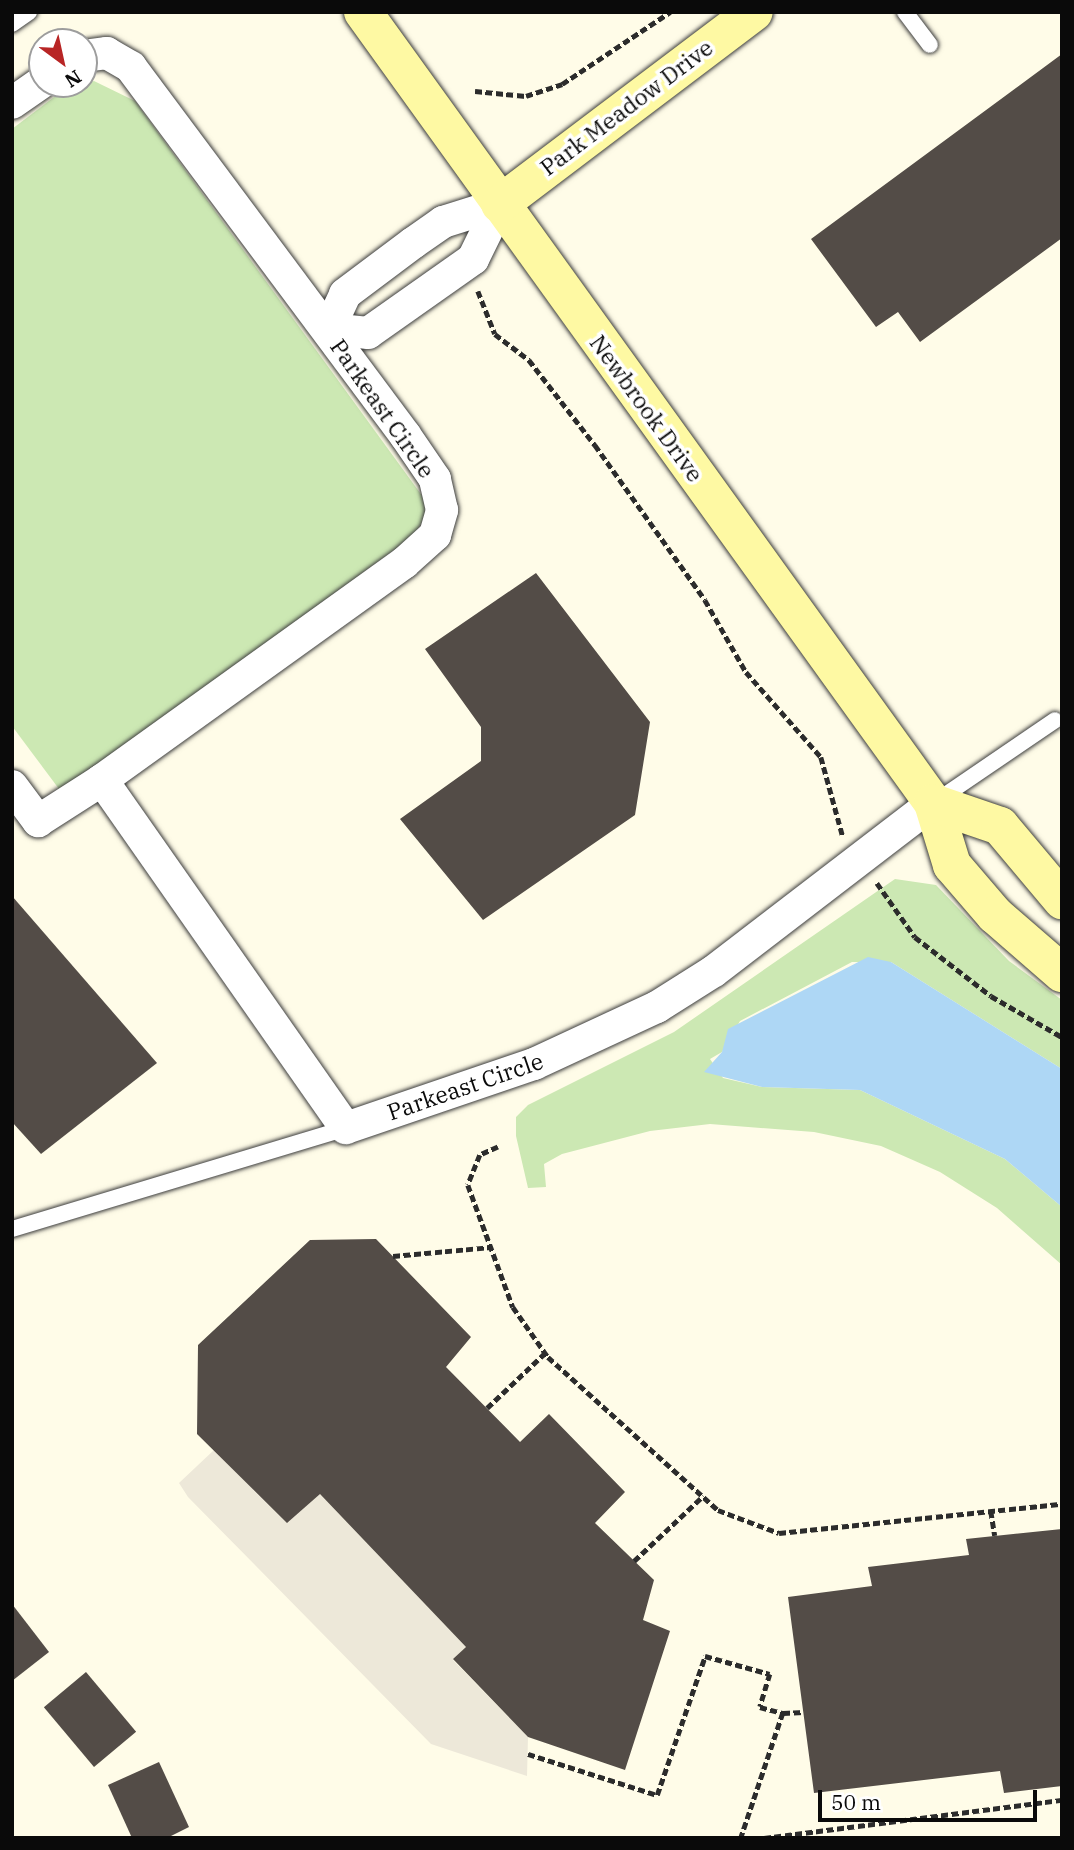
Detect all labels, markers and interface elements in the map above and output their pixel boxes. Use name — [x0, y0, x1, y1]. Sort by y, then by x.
north arrow — [28, 28, 98, 98]
street label: Park Meadow Drive — [534, 33, 718, 181]
text: N — [61, 65, 86, 93]
street label: Newbrook Drive — [584, 329, 710, 487]
street label: Parkeast Circle — [325, 333, 441, 483]
street label: Parkeast Circle — [383, 1046, 547, 1126]
scale bar — [822, 1776, 1041, 1820]
text: 50 m — [831, 1788, 881, 1816]

